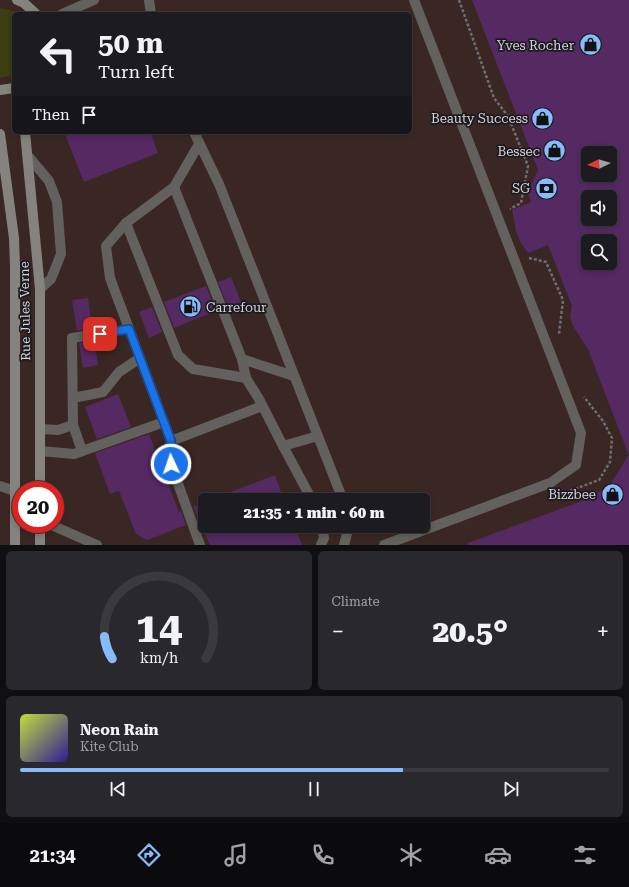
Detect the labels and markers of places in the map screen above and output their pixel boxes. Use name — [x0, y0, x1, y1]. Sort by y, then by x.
shop icon: Yves Rocher — [577, 32, 603, 58]
place label: Yves Rocher — [497, 38, 575, 53]
shop icon: Beauty Success — [530, 105, 556, 131]
place label: Beauty Success — [431, 111, 528, 126]
shop icon: Bessec — [542, 138, 568, 164]
place label: Bessec — [497, 144, 540, 159]
bank icon: SG — [533, 175, 559, 201]
place label: SG — [512, 181, 530, 196]
fuel station icon: Carrefour — [177, 294, 203, 320]
place label: Carrefour — [206, 300, 267, 315]
pin — [83, 317, 117, 351]
shop icon: Bizzbee — [599, 481, 625, 507]
place label: Bizzbee — [548, 487, 596, 502]

